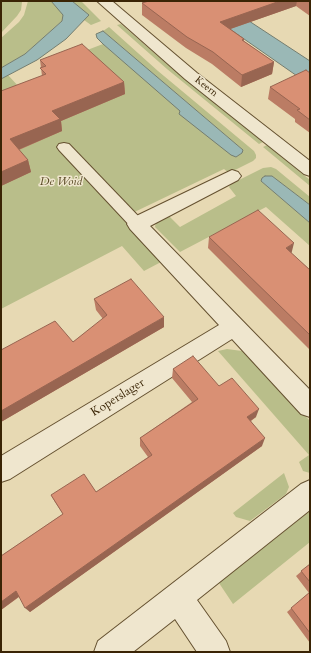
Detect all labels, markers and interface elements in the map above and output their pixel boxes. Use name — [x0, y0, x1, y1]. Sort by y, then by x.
street label: Keern — [192, 74, 220, 100]
park label: De Woid — [40, 175, 82, 189]
street label: Koperslager — [89, 376, 147, 420]

